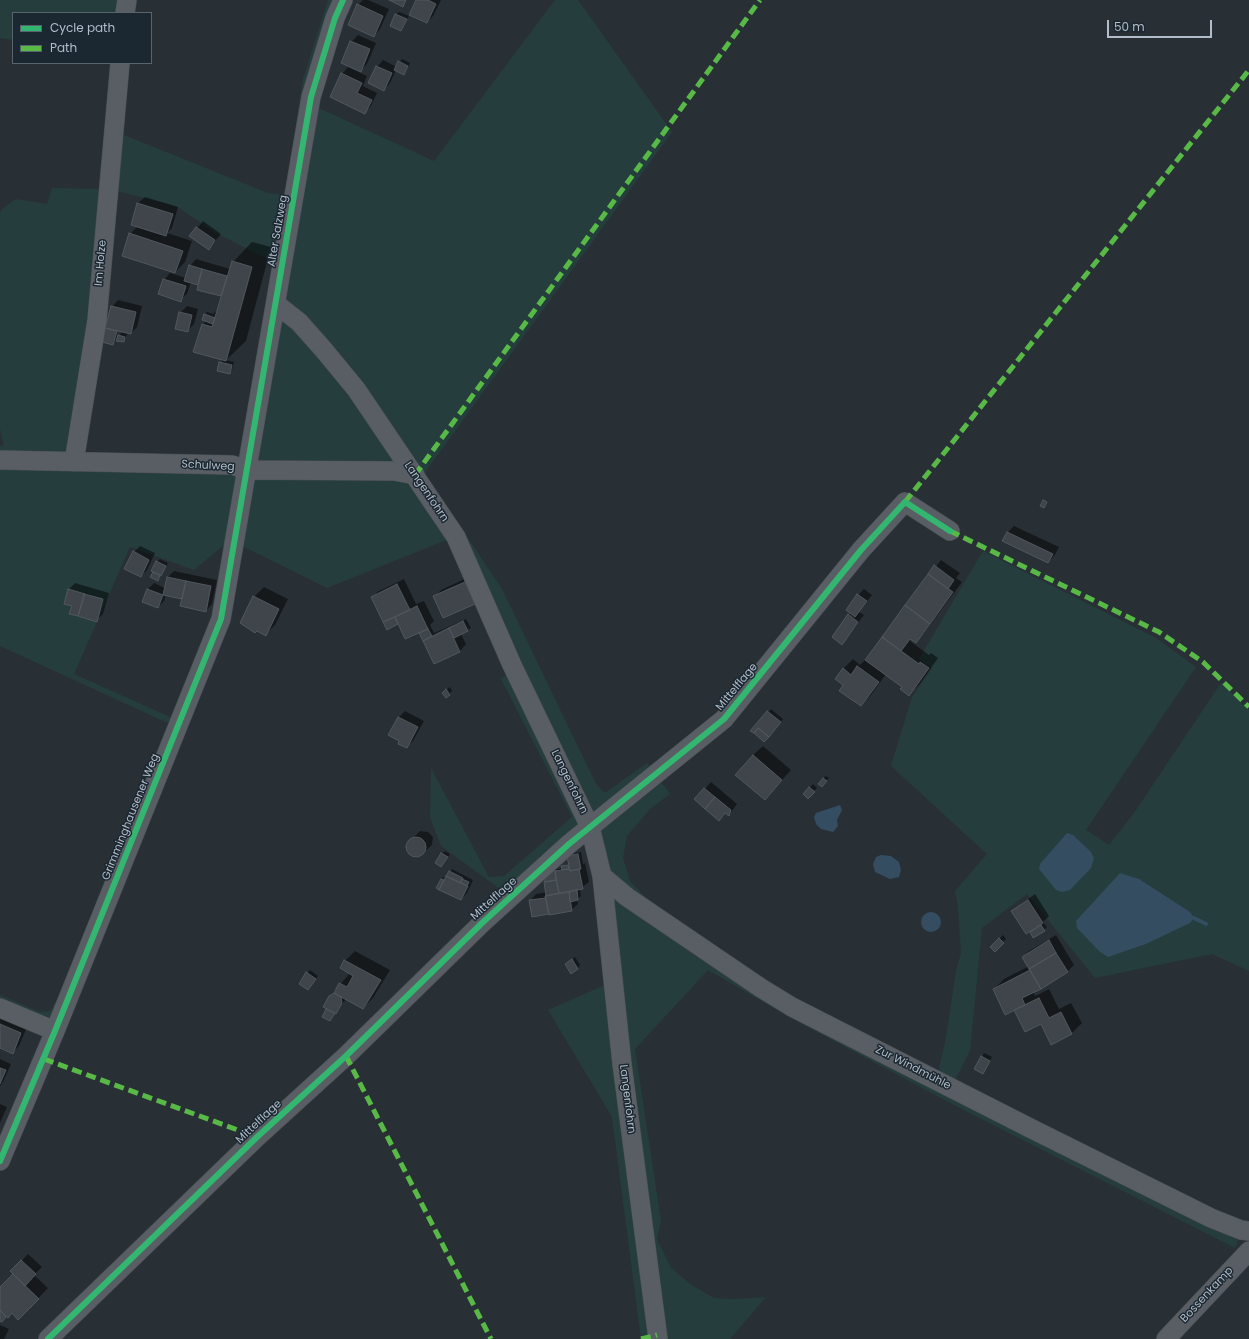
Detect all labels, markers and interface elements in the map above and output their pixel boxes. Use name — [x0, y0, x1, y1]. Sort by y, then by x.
legend — [12, 12, 152, 64]
scale bar — [1109, 12, 1214, 38]
text: 50 m — [1114, 18, 1145, 35]
text: Cycle path — [50, 19, 115, 36]
text: Path — [50, 39, 77, 56]
street label: Alter Salzweg — [265, 194, 291, 268]
street label: Im Holze — [92, 239, 110, 287]
street label: Schulweg — [181, 458, 235, 474]
street label: Langenfohrn — [401, 460, 451, 524]
street label: Mittelflage — [713, 661, 761, 713]
street label: Langenfohrn — [548, 748, 590, 816]
street label: Grimminghausener Weg — [100, 752, 162, 882]
street label: Mittelflage — [468, 875, 520, 923]
street label: Zur Windmühle — [873, 1043, 953, 1093]
street label: Langenfohrn — [616, 1064, 638, 1134]
street label: Mittelflage — [233, 1097, 285, 1147]
street label: Bossenkamp — [1178, 1265, 1236, 1325]

